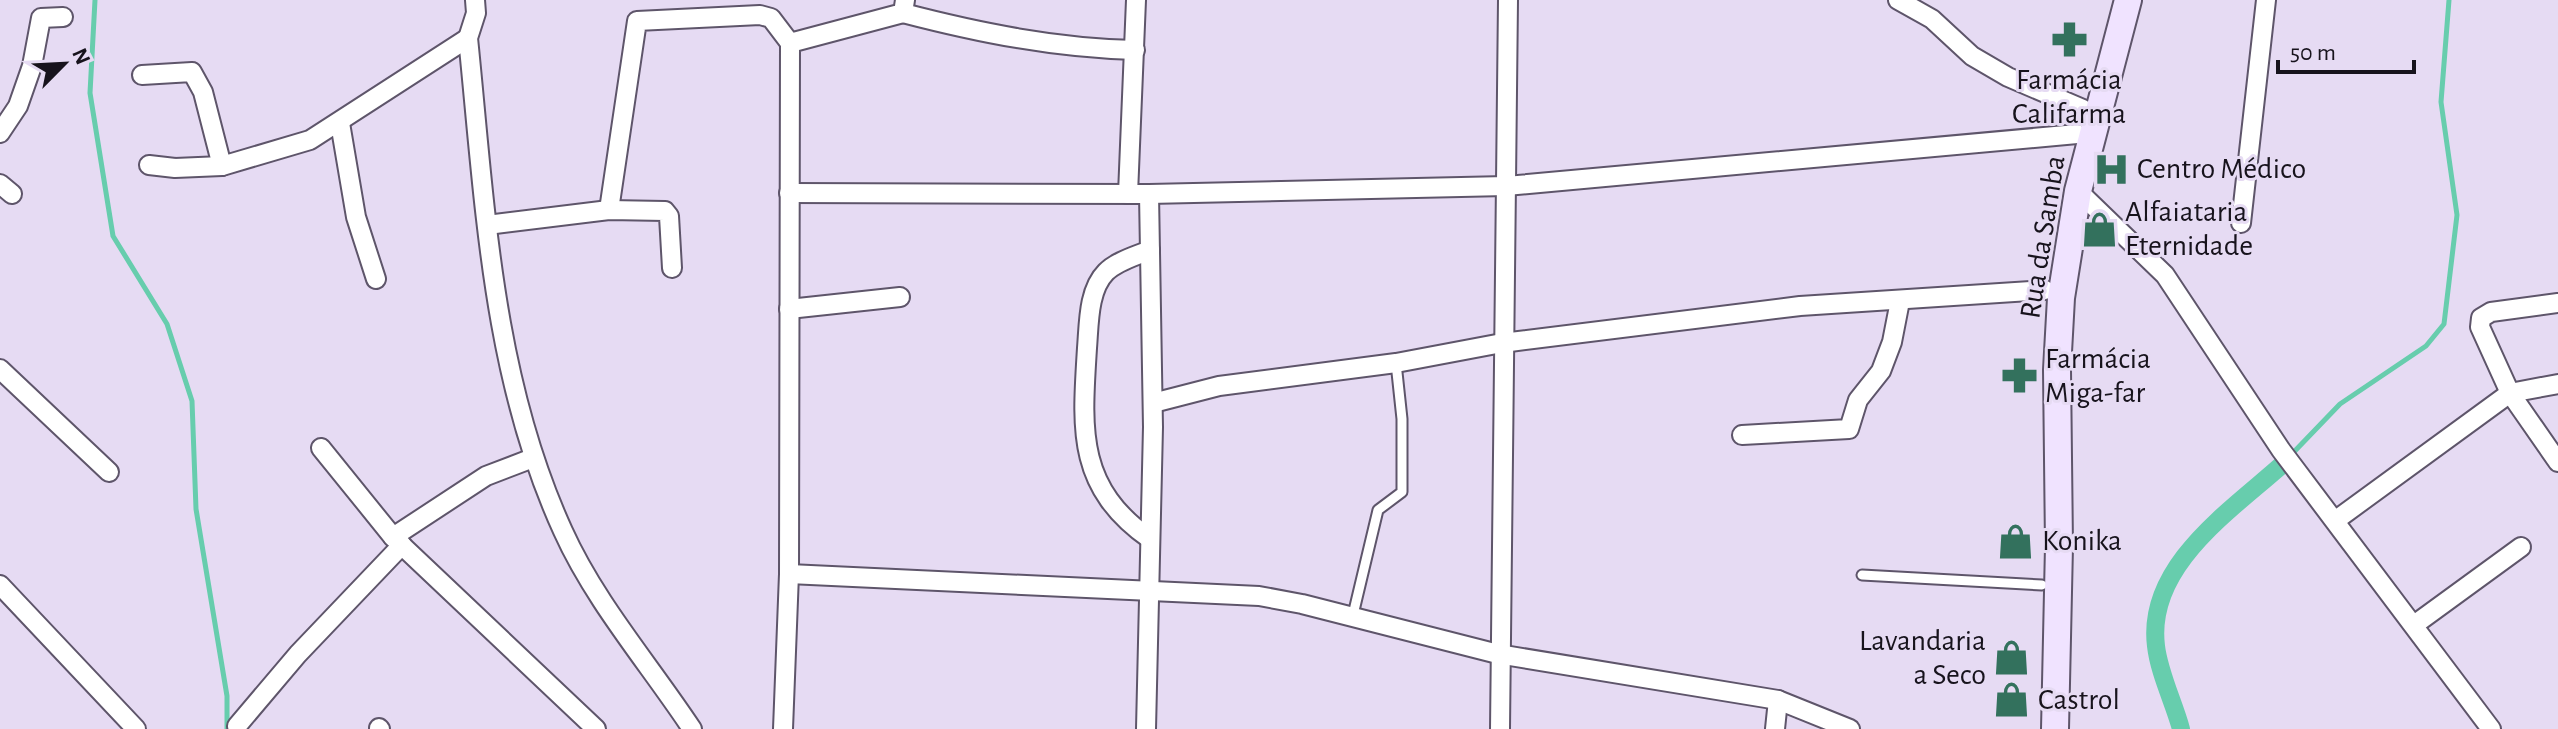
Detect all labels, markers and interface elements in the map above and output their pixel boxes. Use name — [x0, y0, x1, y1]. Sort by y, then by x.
pharmacy icon: Farmácia Califarma — [2050, 20, 2088, 58]
north arrow — [24, 24, 104, 104]
scale bar — [2278, 24, 2414, 74]
text: 50 m — [2290, 41, 2336, 65]
text: N — [68, 45, 95, 68]
place label: Farmácia Califarma — [2012, 65, 2126, 129]
hospital icon: Centro Médico — [2092, 150, 2130, 188]
street label: Rua da Samba — [2015, 153, 2071, 321]
place label: Centro Médico — [2137, 154, 2306, 184]
place label: Alfaiataria Eternidade — [2125, 197, 2253, 261]
shop icon: Alfaiataria Eternidade — [2080, 210, 2118, 248]
place label: Farmácia Miga-far — [2045, 344, 2151, 408]
pharmacy icon: Farmácia Miga-far — [2000, 357, 2038, 395]
shop icon: Konika — [1997, 522, 2035, 560]
place label: Konika — [2042, 526, 2122, 556]
place label: Lavandaria a Seco — [1859, 626, 1986, 690]
shop icon: Lavandaria a Seco — [1993, 639, 2031, 677]
shop icon: Castrol — [1993, 681, 2031, 719]
place label: Castrol — [2038, 685, 2120, 715]

